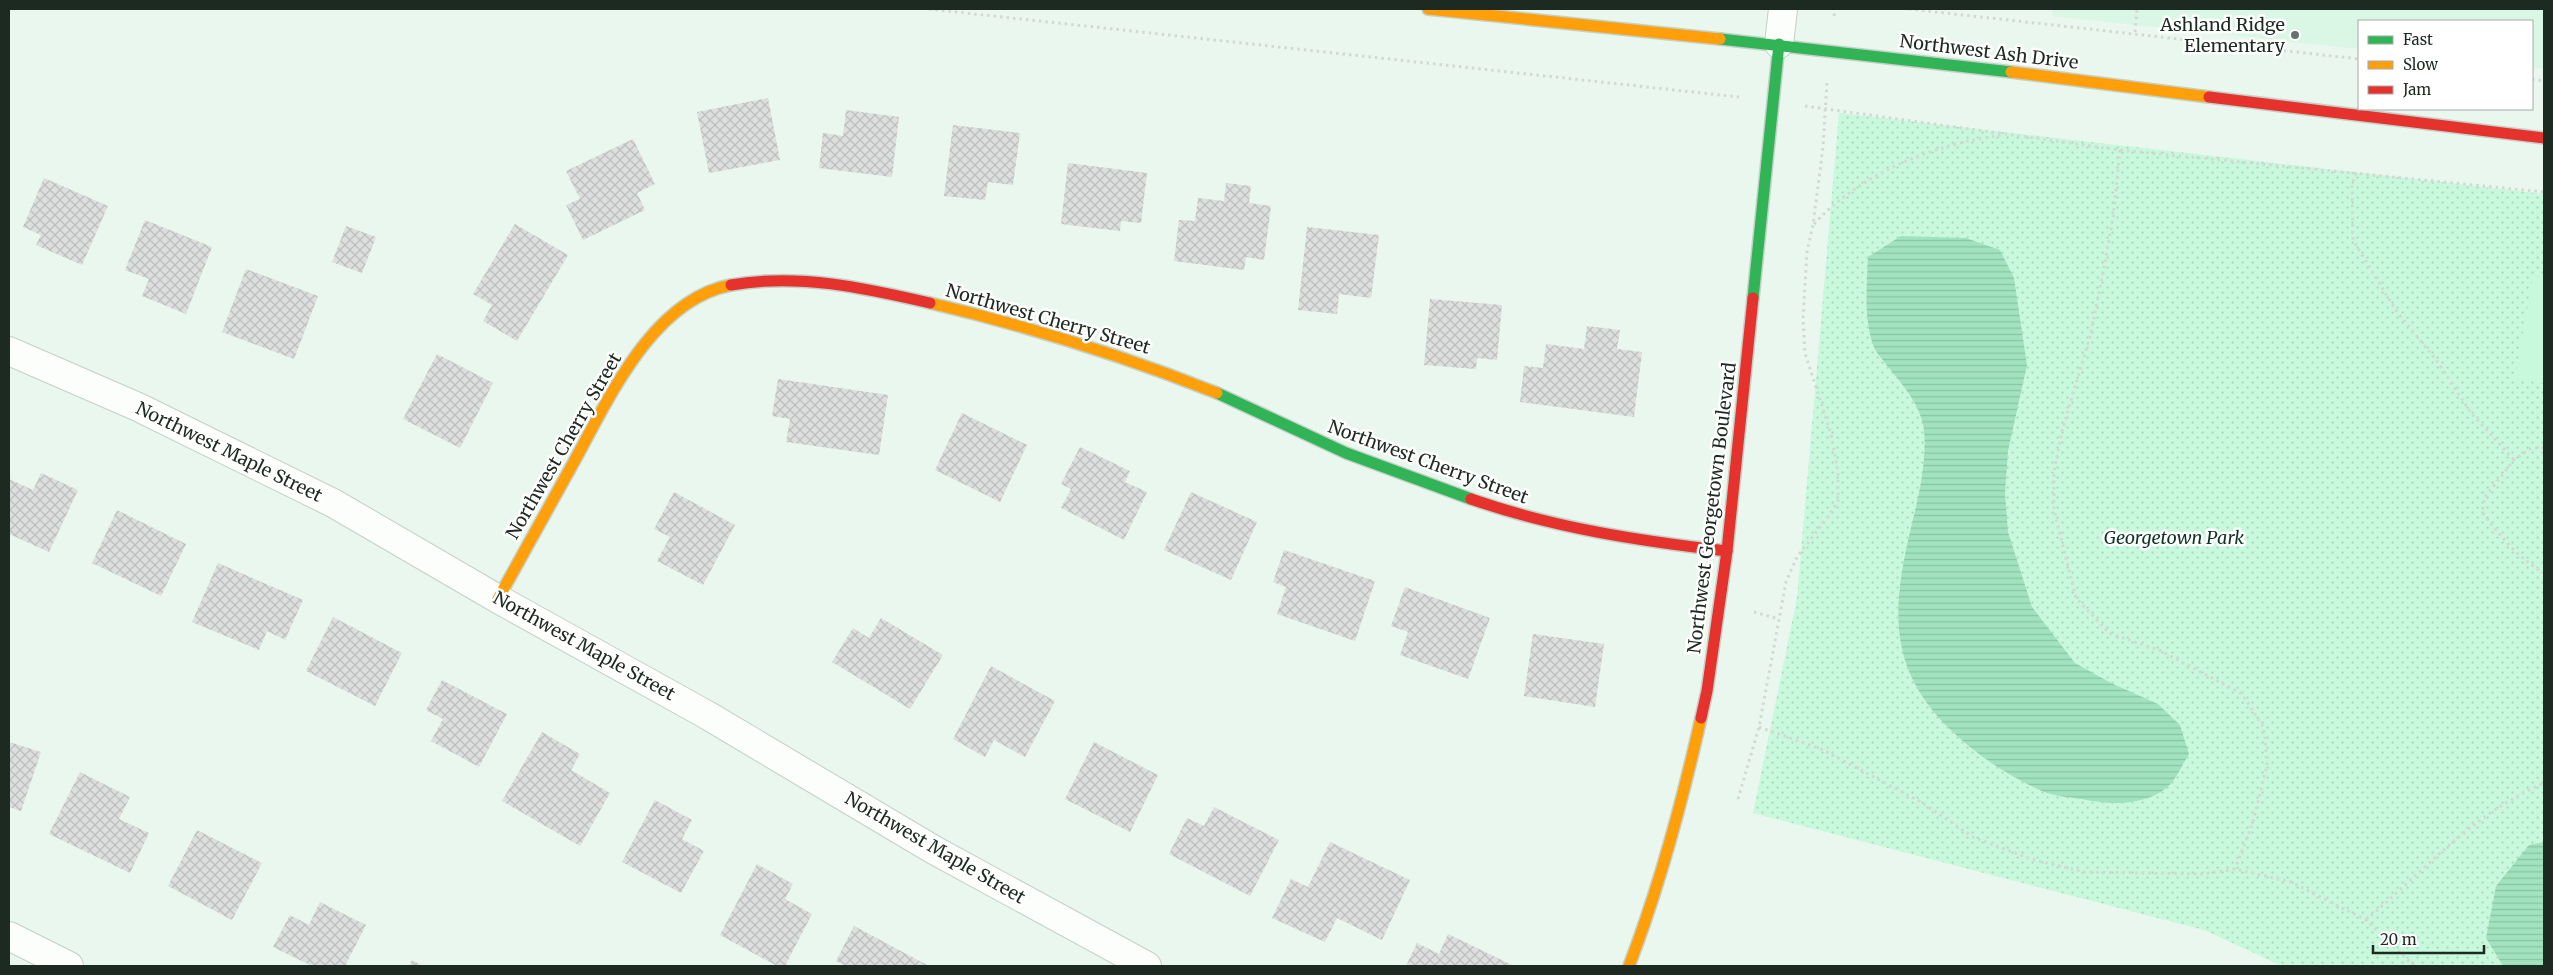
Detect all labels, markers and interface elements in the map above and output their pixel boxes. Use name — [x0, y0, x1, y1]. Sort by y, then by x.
place label: Ashland Ridge Elementary — [2159, 13, 2286, 57]
legend — [2358, 20, 2533, 110]
street label: Northwest Ash Drive — [1898, 29, 2080, 74]
marker: Ashland Ridge Elementary — [2289, 29, 2301, 41]
text: Fast — [2403, 30, 2433, 49]
text: Slow — [2403, 55, 2438, 74]
text: Jam — [2402, 80, 2431, 99]
street label: Northwest Cherry Street — [943, 278, 1153, 359]
street label: Northwest Cherry Street — [501, 348, 626, 543]
street label: Northwest Georgetown Boulevard — [1682, 361, 1741, 655]
street label: Northwest Maple Street — [132, 396, 326, 507]
street label: Northwest Cherry Street — [1325, 415, 1531, 508]
park label: Georgetown Park — [2104, 526, 2244, 549]
street label: Northwest Maple Street — [489, 586, 679, 705]
street label: Northwest Maple Street — [841, 786, 1030, 909]
scale bar — [2373, 922, 2484, 954]
text: 20 m — [2380, 930, 2417, 949]

